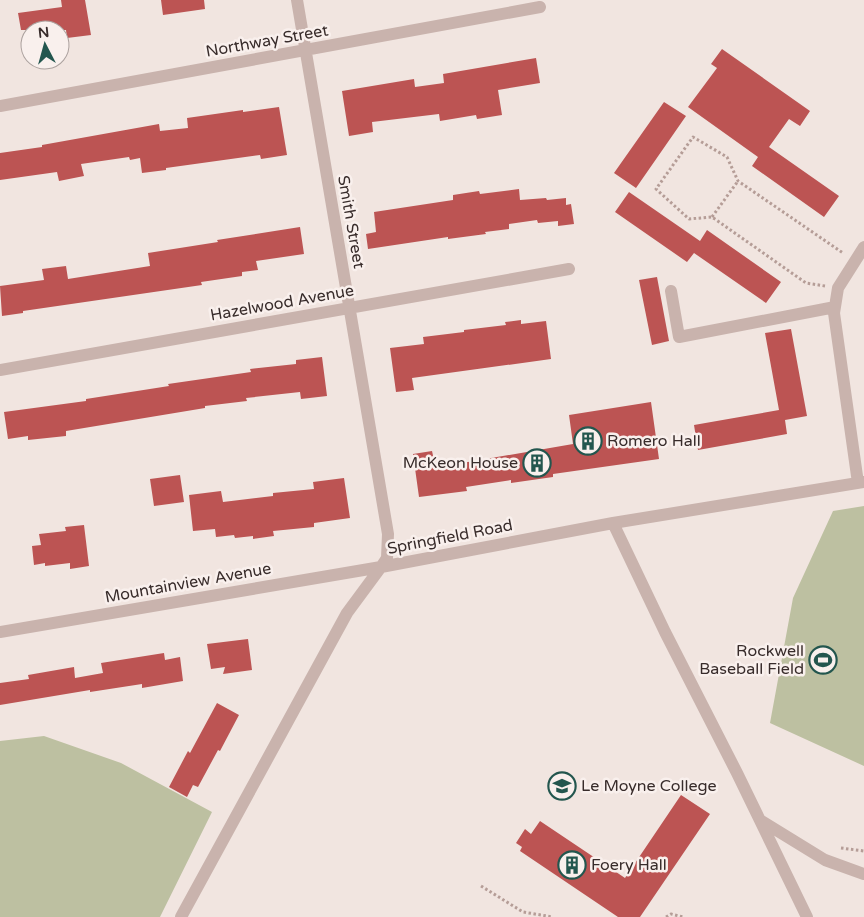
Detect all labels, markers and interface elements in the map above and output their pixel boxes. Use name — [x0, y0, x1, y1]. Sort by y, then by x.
north arrow — [20, 20, 70, 70]
street label: Northway Street — [204, 20, 330, 62]
text: N — [37, 24, 50, 42]
street label: Smith Street — [333, 174, 369, 270]
street label: Hazelwood Avenue — [209, 281, 355, 325]
building icon: Romero Hall — [573, 426, 603, 456]
place label: Romero Hall — [607, 431, 701, 451]
building icon: McKeon House — [522, 448, 552, 478]
place label: McKeon House — [403, 453, 518, 473]
street label: Springfield Road — [386, 515, 514, 559]
street label: Mountainview Avenue — [103, 559, 273, 607]
place label: Rockwell Baseball Field — [699, 641, 804, 679]
sports icon: Rockwell Baseball Field — [808, 645, 838, 675]
school or university icon: Le Moyne College — [547, 771, 577, 801]
place label: Le Moyne College — [581, 776, 717, 796]
building icon: Foery Hall — [557, 850, 587, 880]
place label: Foery Hall — [591, 855, 667, 875]

